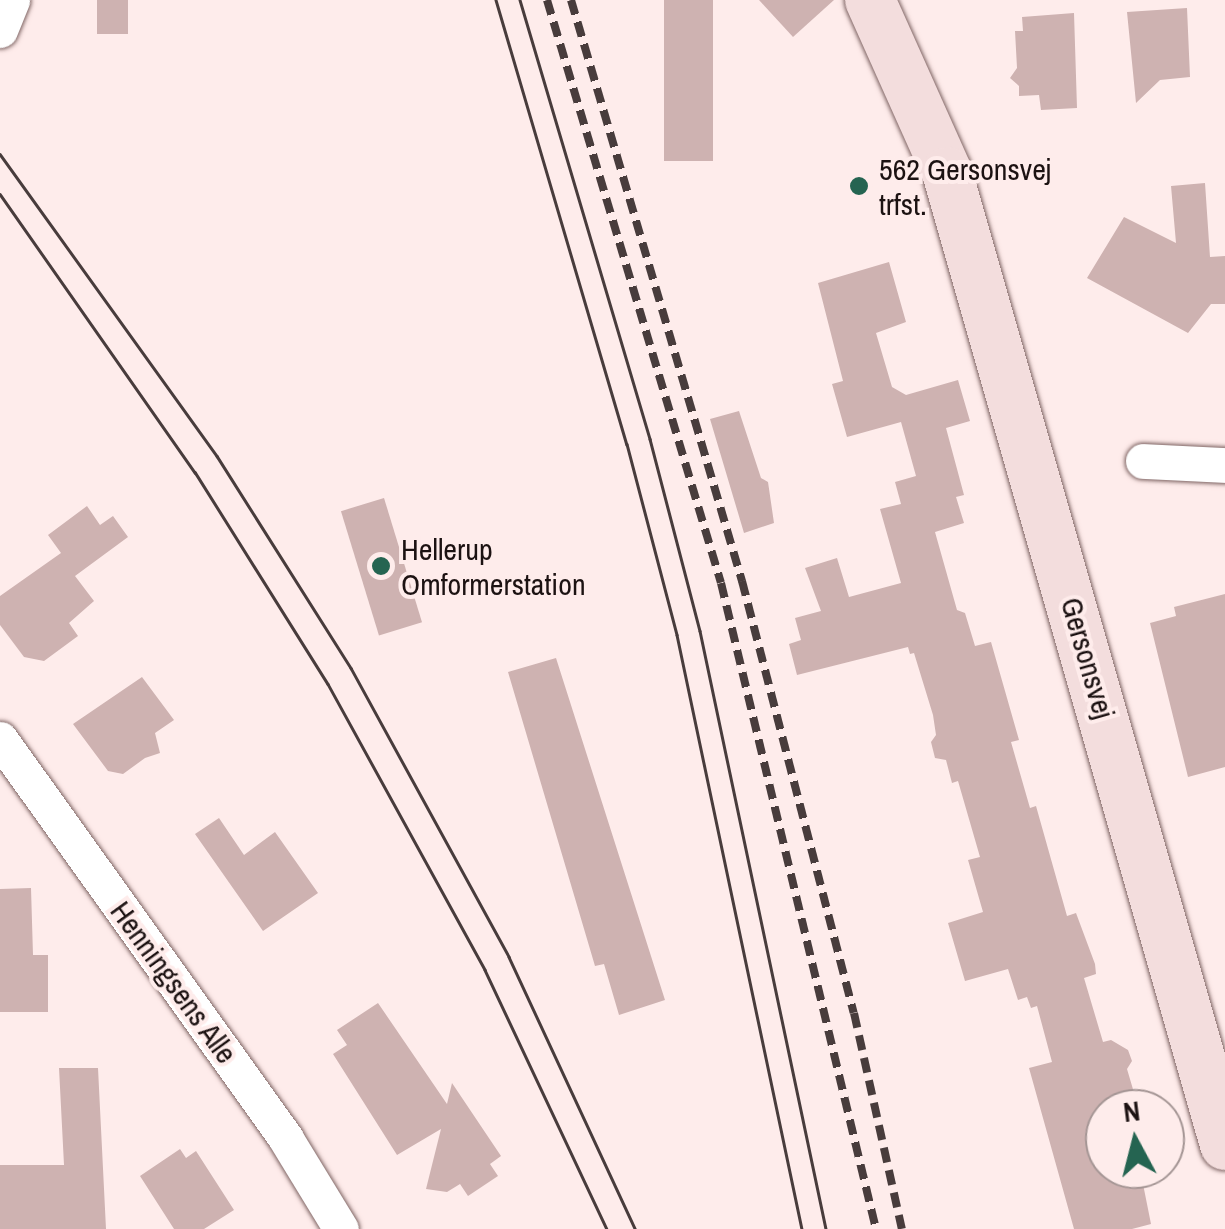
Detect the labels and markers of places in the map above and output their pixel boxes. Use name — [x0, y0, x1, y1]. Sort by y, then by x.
place label: 562 Gersonsvej trfst. — [879, 151, 1051, 222]
marker: 562 Gersonsvej trfst. — [848, 175, 870, 197]
place label: Hellerup Omformerstation — [401, 531, 586, 602]
marker: Hellerup Omformerstation — [370, 555, 392, 577]

